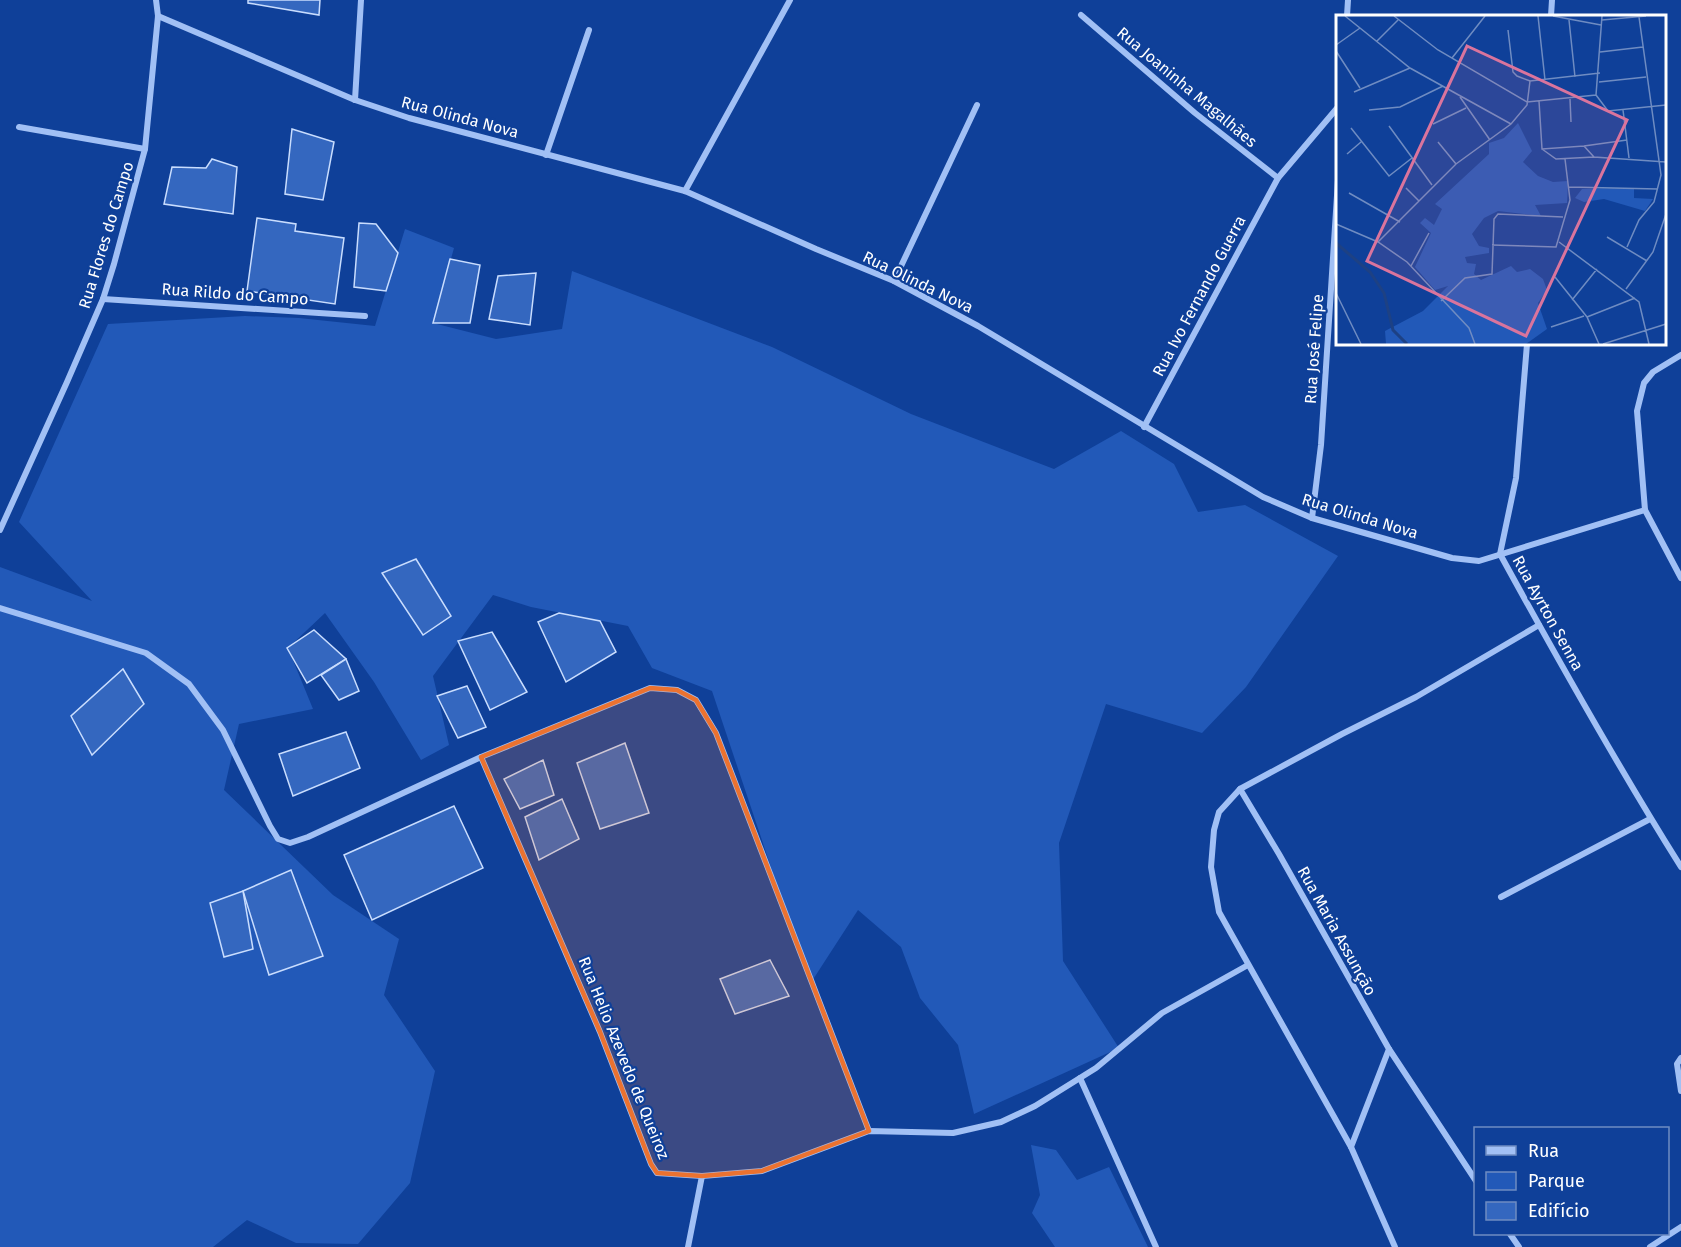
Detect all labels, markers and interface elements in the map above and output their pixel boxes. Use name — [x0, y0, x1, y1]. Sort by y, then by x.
inset map — [1336, 15, 1666, 345]
street label: Rua Joaninha Magalhães — [1113, 23, 1261, 151]
street label: Rua Olinda Nova — [399, 92, 521, 142]
street label: Rua Flores do Campo — [75, 159, 137, 311]
street label: Rua Ivo Fernando Guerra — [1148, 212, 1250, 380]
street label: Rua Olinda Nova — [860, 247, 976, 317]
street label: Rua Rildo do Campo — [161, 279, 309, 309]
street label: Rua José Felipe — [1301, 293, 1327, 405]
street label: Rua Olinda Nova — [1300, 489, 1420, 543]
street label: Rua Ayrton Senna — [1509, 552, 1587, 674]
street label: Rua Maria Assunção — [1293, 863, 1380, 999]
street label: Rua Helio Azevedo de Queiroz — [575, 954, 673, 1162]
legend — [1474, 1127, 1669, 1235]
text: Rua — [1528, 1140, 1559, 1162]
text: Parque — [1528, 1170, 1585, 1192]
text: Edifício — [1528, 1200, 1590, 1222]

